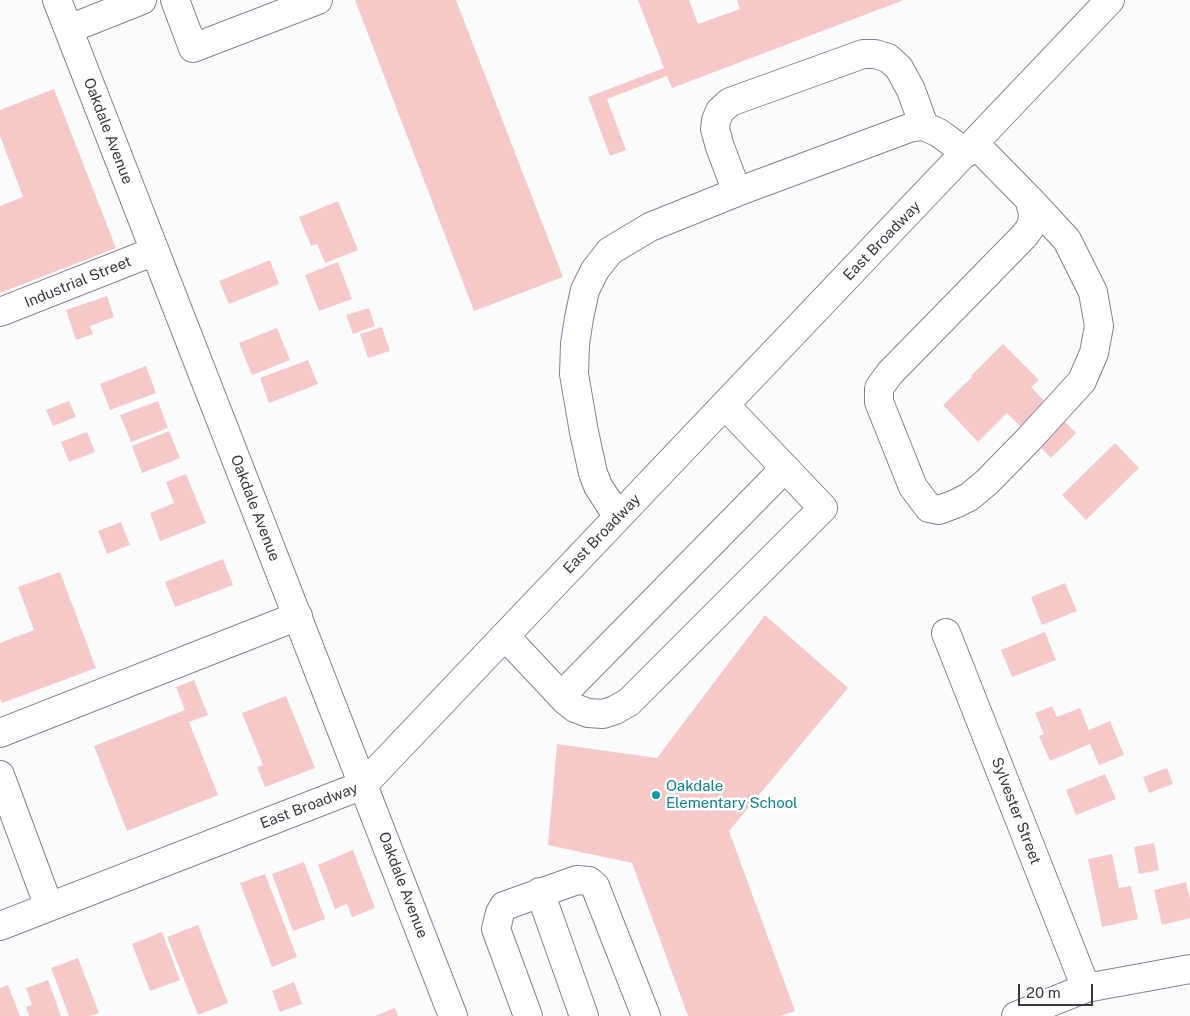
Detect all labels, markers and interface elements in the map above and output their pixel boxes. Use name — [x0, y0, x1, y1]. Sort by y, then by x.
street label: Oakdale Avenue — [79, 75, 137, 187]
street label: East Broadway — [840, 198, 924, 284]
street label: Industrial Street — [22, 252, 134, 312]
street label: Oakdale Avenue — [226, 452, 284, 564]
street label: East Broadway — [560, 491, 644, 577]
street label: Sylvester Street — [987, 755, 1045, 867]
place label: Oakdale Elementary School — [666, 777, 798, 812]
street label: East Broadway — [258, 779, 360, 833]
marker: Oakdale Elementary School — [650, 789, 662, 801]
street label: Oakdale Avenue — [374, 829, 432, 941]
scale bar — [1020, 974, 1095, 1006]
text: 20 m — [1026, 984, 1061, 1001]

